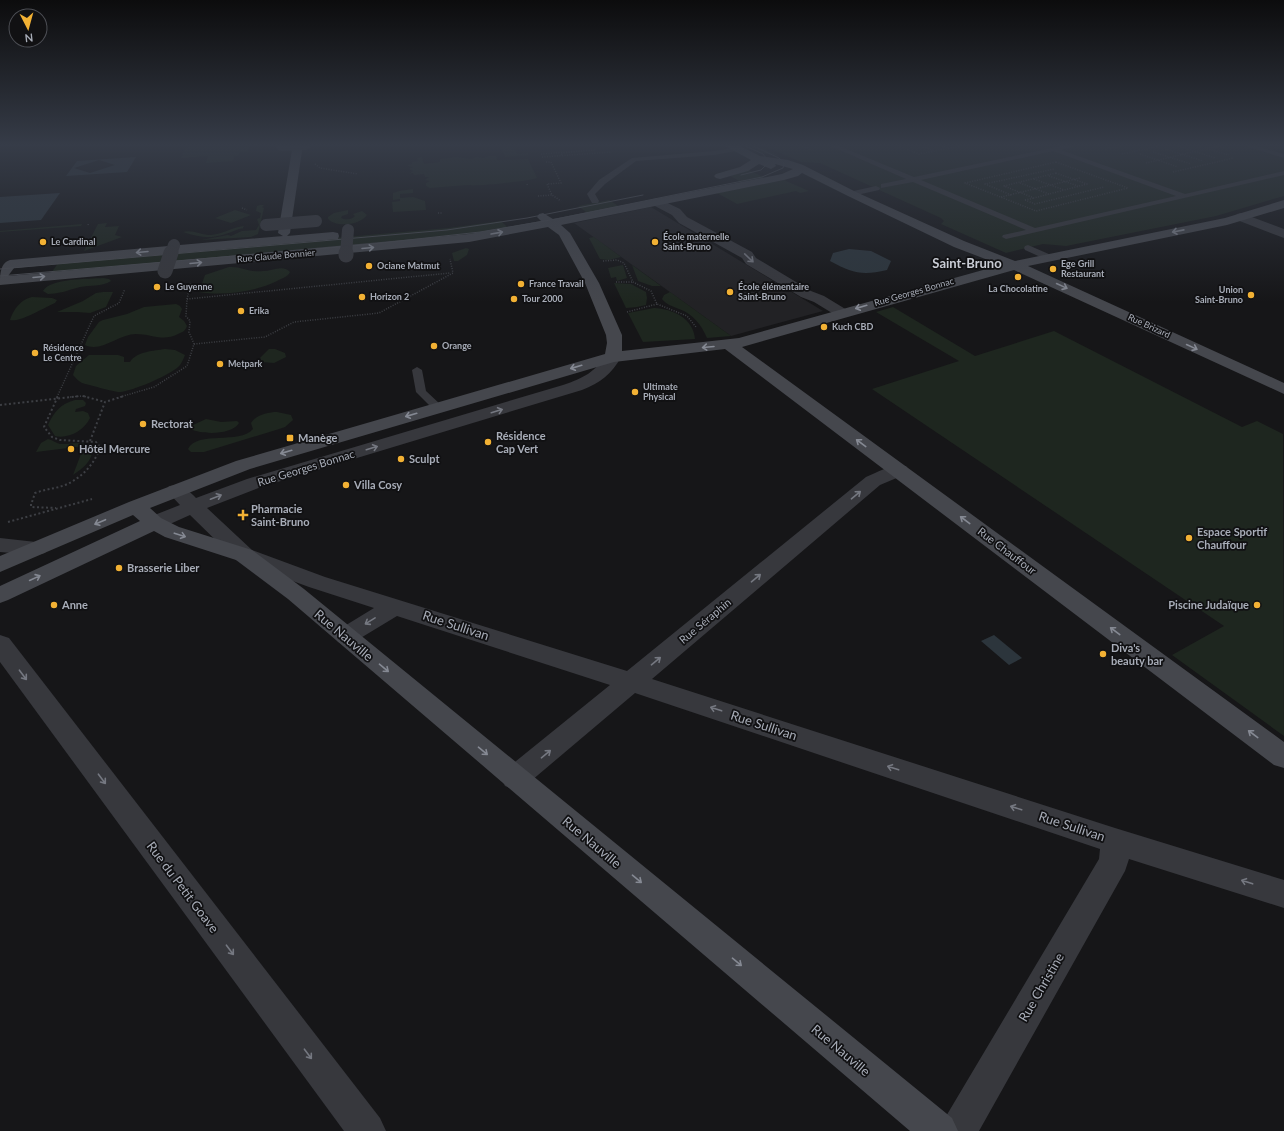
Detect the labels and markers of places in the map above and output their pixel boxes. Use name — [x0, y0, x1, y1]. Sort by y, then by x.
place label: École maternelle Saint-Bruno — [663, 231, 730, 252]
place label: Le Cardinal — [51, 236, 95, 247]
marker: Le Cardinal — [38, 237, 48, 247]
marker: École maternelle Saint-Bruno — [650, 237, 660, 247]
place label: Ege Grill Restaurant — [1061, 258, 1105, 279]
place label: Ociane Matmut — [377, 260, 440, 271]
marker: Ociane Matmut — [364, 261, 374, 271]
marker: Ege Grill Restaurant — [1048, 264, 1058, 274]
marker: La Chocolatine — [1013, 272, 1023, 282]
place label: France Travail — [529, 278, 584, 289]
marker: France Travail — [516, 279, 526, 289]
place label: Le Guyenne — [165, 281, 213, 292]
place label: École élémentaire Saint-Bruno — [738, 281, 809, 302]
marker: Le Guyenne — [152, 282, 162, 292]
place label: La Chocolatine — [988, 283, 1048, 294]
place label: Union Saint-Bruno — [1195, 284, 1243, 305]
marker: École élémentaire Saint-Bruno — [725, 287, 735, 297]
marker: Union Saint-Bruno — [1246, 290, 1256, 300]
place label: Horizon 2 — [370, 291, 409, 302]
marker: Horizon 2 — [357, 292, 367, 302]
place label: Tour 2000 — [522, 293, 563, 304]
marker: Tour 2000 — [509, 294, 519, 304]
place label: Erika — [249, 305, 270, 316]
marker: Erika — [236, 306, 246, 316]
place label: Kuch CBD — [832, 321, 873, 332]
marker: Kuch CBD — [819, 322, 829, 332]
place label: Orange — [442, 340, 472, 351]
marker: Orange — [429, 341, 439, 351]
place label: Résidence Le Centre — [43, 342, 84, 363]
marker: Résidence Le Centre — [30, 348, 40, 358]
place label: Metpark — [228, 358, 263, 369]
marker: Metpark — [215, 359, 225, 369]
place label: Ultimate Physical — [643, 381, 678, 402]
marker: Ultimate Physical — [630, 387, 640, 397]
place label: Rectorat — [151, 417, 194, 430]
marker: Rectorat — [138, 419, 148, 429]
place label: Résidence Cap Vert — [496, 429, 546, 455]
place label: Manège — [298, 431, 338, 444]
marker: Manège — [285, 433, 295, 443]
marker: Résidence Cap Vert — [483, 437, 493, 447]
place label: Hôtel Mercure — [79, 442, 150, 455]
marker: Hôtel Mercure — [66, 444, 76, 454]
place label: Sculpt — [409, 452, 440, 465]
marker: Sculpt — [396, 454, 406, 464]
place label: Villa Cosy — [353, 478, 402, 491]
marker: Villa Cosy — [341, 480, 351, 490]
place label: Pharmacie Saint-Bruno — [251, 502, 310, 528]
marker: Pharmacie Saint-Bruno — [238, 510, 248, 520]
place label: Espace Sportif Chauffour — [1197, 525, 1267, 551]
marker: Espace Sportif Chauffour — [1184, 533, 1194, 543]
place label: Brasserie Liber — [127, 561, 200, 574]
marker: Brasserie Liber — [114, 563, 124, 573]
place label: Anne — [61, 598, 88, 611]
place label: Piscine Judaïque — [1168, 598, 1249, 611]
marker: Anne — [49, 600, 59, 610]
marker: Piscine Judaïque — [1252, 600, 1262, 610]
place label: Diva's beauty bar — [1111, 641, 1164, 667]
marker: Diva's beauty bar — [1098, 649, 1108, 659]

